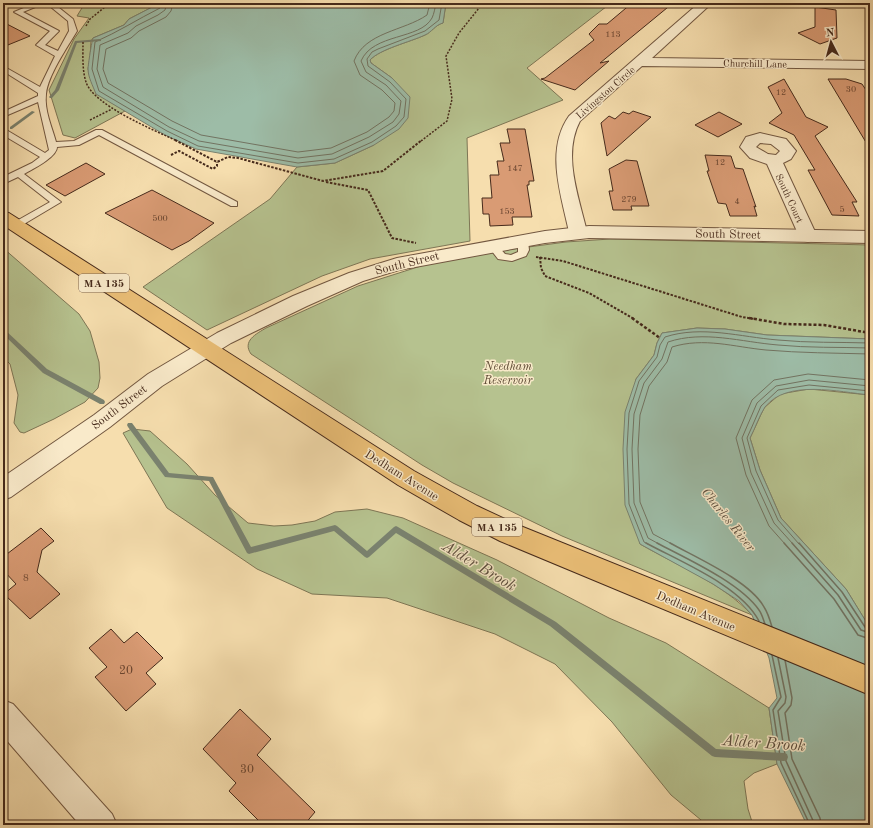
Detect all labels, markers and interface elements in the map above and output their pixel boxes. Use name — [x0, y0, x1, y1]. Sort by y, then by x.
north arrow — [811, 22, 851, 62]
text: N — [825, 28, 835, 39]
house number: 113 — [605, 30, 621, 39]
street label: Churchill Lane — [723, 58, 787, 70]
street label: Livingston Circle — [574, 64, 637, 121]
house number: 30 — [846, 85, 856, 94]
house number: 12 — [776, 88, 786, 97]
house number: 12 — [715, 158, 725, 167]
house number: 147 — [507, 164, 523, 173]
street label: South Court — [773, 172, 805, 225]
house number: 279 — [621, 195, 637, 204]
house number: 4 — [734, 197, 740, 206]
house number: 5 — [839, 205, 845, 214]
house number: 153 — [499, 207, 515, 216]
house number: 500 — [152, 214, 168, 223]
street label: South Street — [695, 228, 761, 242]
street label: South Street — [374, 250, 441, 278]
road number: MA 135 — [79, 274, 129, 292]
park label: Needham Reservoir — [482, 361, 533, 387]
street label: South Street — [90, 383, 149, 432]
street label: Dedham Avenue — [362, 448, 441, 504]
water label: Charles River — [699, 486, 757, 554]
road number: MA 135 — [472, 518, 522, 536]
water label: Alder Brook — [438, 538, 519, 595]
house number: 8 — [23, 573, 29, 583]
street label: Dedham Avenue — [654, 590, 737, 634]
house number: 20 — [119, 665, 133, 677]
water label: Alder Brook — [721, 733, 806, 755]
house number: 30 — [240, 764, 254, 776]

